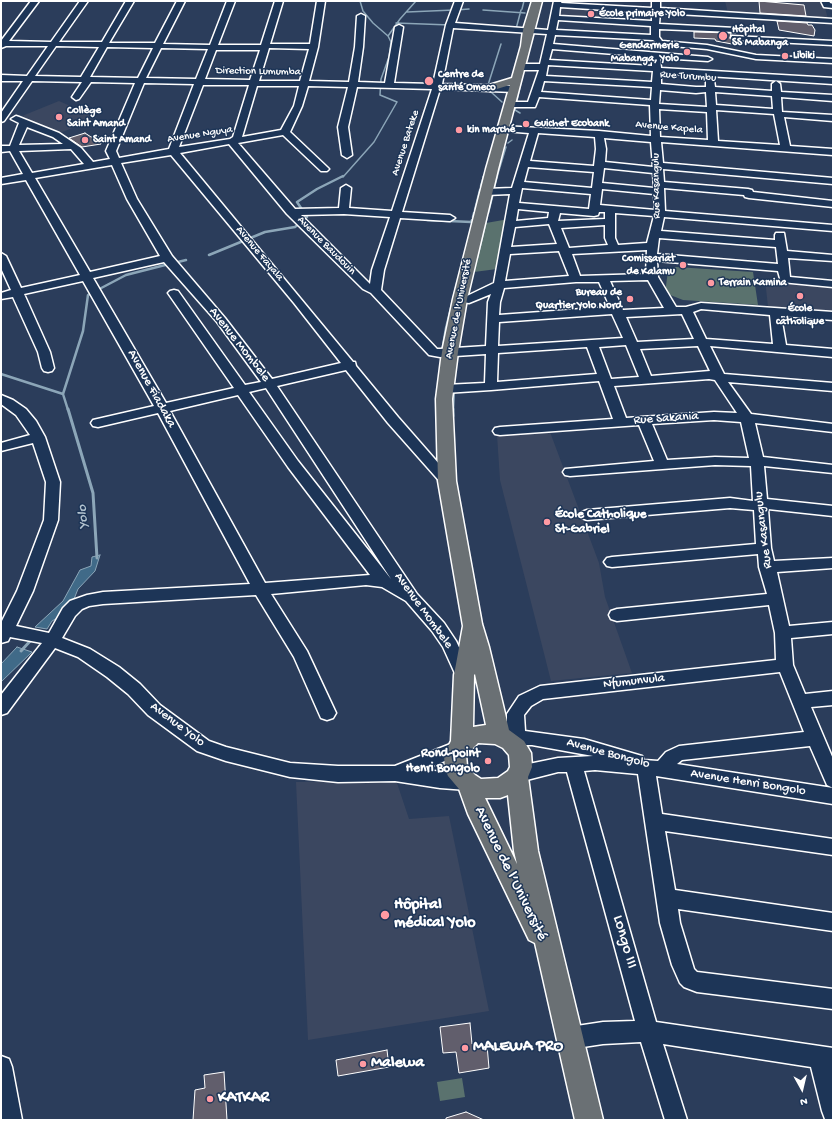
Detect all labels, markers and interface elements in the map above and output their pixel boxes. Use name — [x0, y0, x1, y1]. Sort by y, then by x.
place label: École primaire Yolo — [599, 7, 685, 21]
marker: École primaire Yolo — [586, 9, 596, 19]
place label: Hôpital SS Mabanga — [732, 23, 788, 49]
marker: Hôpital SS Mabanga — [717, 30, 729, 42]
place label: Gendarmerie Mabanga, Yolo — [611, 39, 679, 65]
marker: Gendarmerie Mabanga, Yolo — [682, 47, 692, 57]
place label: Libiki — [793, 49, 815, 63]
marker: Libiki — [780, 51, 790, 61]
street label: Direction Lumumba — [215, 65, 301, 79]
place label: Centre de santé Omeco — [438, 68, 496, 94]
street label: Rue Turumbu — [659, 68, 717, 86]
marker: Centre de santé Omeco — [423, 75, 435, 87]
place label: Collège Saint Amand — [67, 104, 125, 130]
street label: Avenue Bateke — [389, 109, 423, 177]
marker: Collège Saint Amand — [54, 112, 64, 122]
place label: Guichet Ecobank — [534, 117, 609, 131]
street label: Avenue Kapela — [635, 118, 703, 138]
marker: Guichet Ecobank — [521, 119, 531, 129]
street label: Avenue Nguya — [166, 123, 234, 147]
place label: kin marché — [467, 123, 515, 137]
marker: kin marché — [454, 125, 464, 135]
place label: Saint Amand — [93, 133, 151, 147]
marker: Saint Amand — [80, 135, 90, 145]
street label: Rue Kasangulu — [650, 153, 664, 219]
street label: Avenue Baudouin — [294, 214, 358, 278]
street label: Avenue Fayala — [232, 224, 286, 284]
place label: Comissariat de Kalamu — [622, 252, 675, 278]
street label: Avenue de l’Université — [443, 258, 475, 360]
marker: Comissariat de Kalamu — [678, 260, 688, 270]
place label: Terrain Kamina — [719, 276, 787, 290]
marker: Terrain Kamina — [706, 278, 716, 288]
place label: Bureau de Quartier Yolo Nord — [536, 286, 622, 312]
marker: École catholique — [795, 291, 805, 301]
marker: Bureau de Quartier Yolo Nord — [625, 294, 635, 304]
place label: École catholique — [776, 302, 824, 328]
street label: Avenue Mombele — [205, 305, 273, 385]
street label: Avenue Fiadaka — [123, 347, 179, 431]
street label: Rue Sakania — [633, 409, 699, 429]
street label: Rue Kasangulu — [752, 490, 776, 570]
water label: Yolo — [75, 504, 93, 530]
place label: École Catholique St-Gabriel — [555, 507, 646, 538]
marker: École Catholique St-Gabriel — [542, 517, 552, 527]
street label: Avenue Mombele — [390, 570, 456, 652]
street label: Nfumunvula — [602, 671, 666, 693]
street label: Avenue Yolo — [147, 699, 207, 751]
street label: Avenue Bongolo — [565, 735, 651, 773]
place label: Rond-point Henri Bongolo — [406, 746, 480, 777]
marker: Rond-point Henri Bongolo — [483, 756, 493, 766]
street label: Avenue Henri Bongolo — [689, 766, 807, 800]
street label: Avenue de l’Université — [469, 804, 551, 944]
place label: Hôpital médical Yolo — [394, 896, 476, 934]
marker: Hôpital médical Yolo — [379, 909, 391, 921]
street label: Longo III — [607, 913, 641, 971]
place label: MALEWA PRO — [473, 1038, 563, 1058]
marker: MALEWA PRO — [460, 1043, 470, 1053]
place label: Malewa — [371, 1054, 424, 1074]
marker: Malewa — [358, 1059, 368, 1069]
north arrow — [782, 1069, 822, 1109]
place label: KATKAR — [218, 1089, 269, 1109]
marker: KATKAR — [205, 1094, 215, 1104]
text: N — [799, 1094, 808, 1107]

